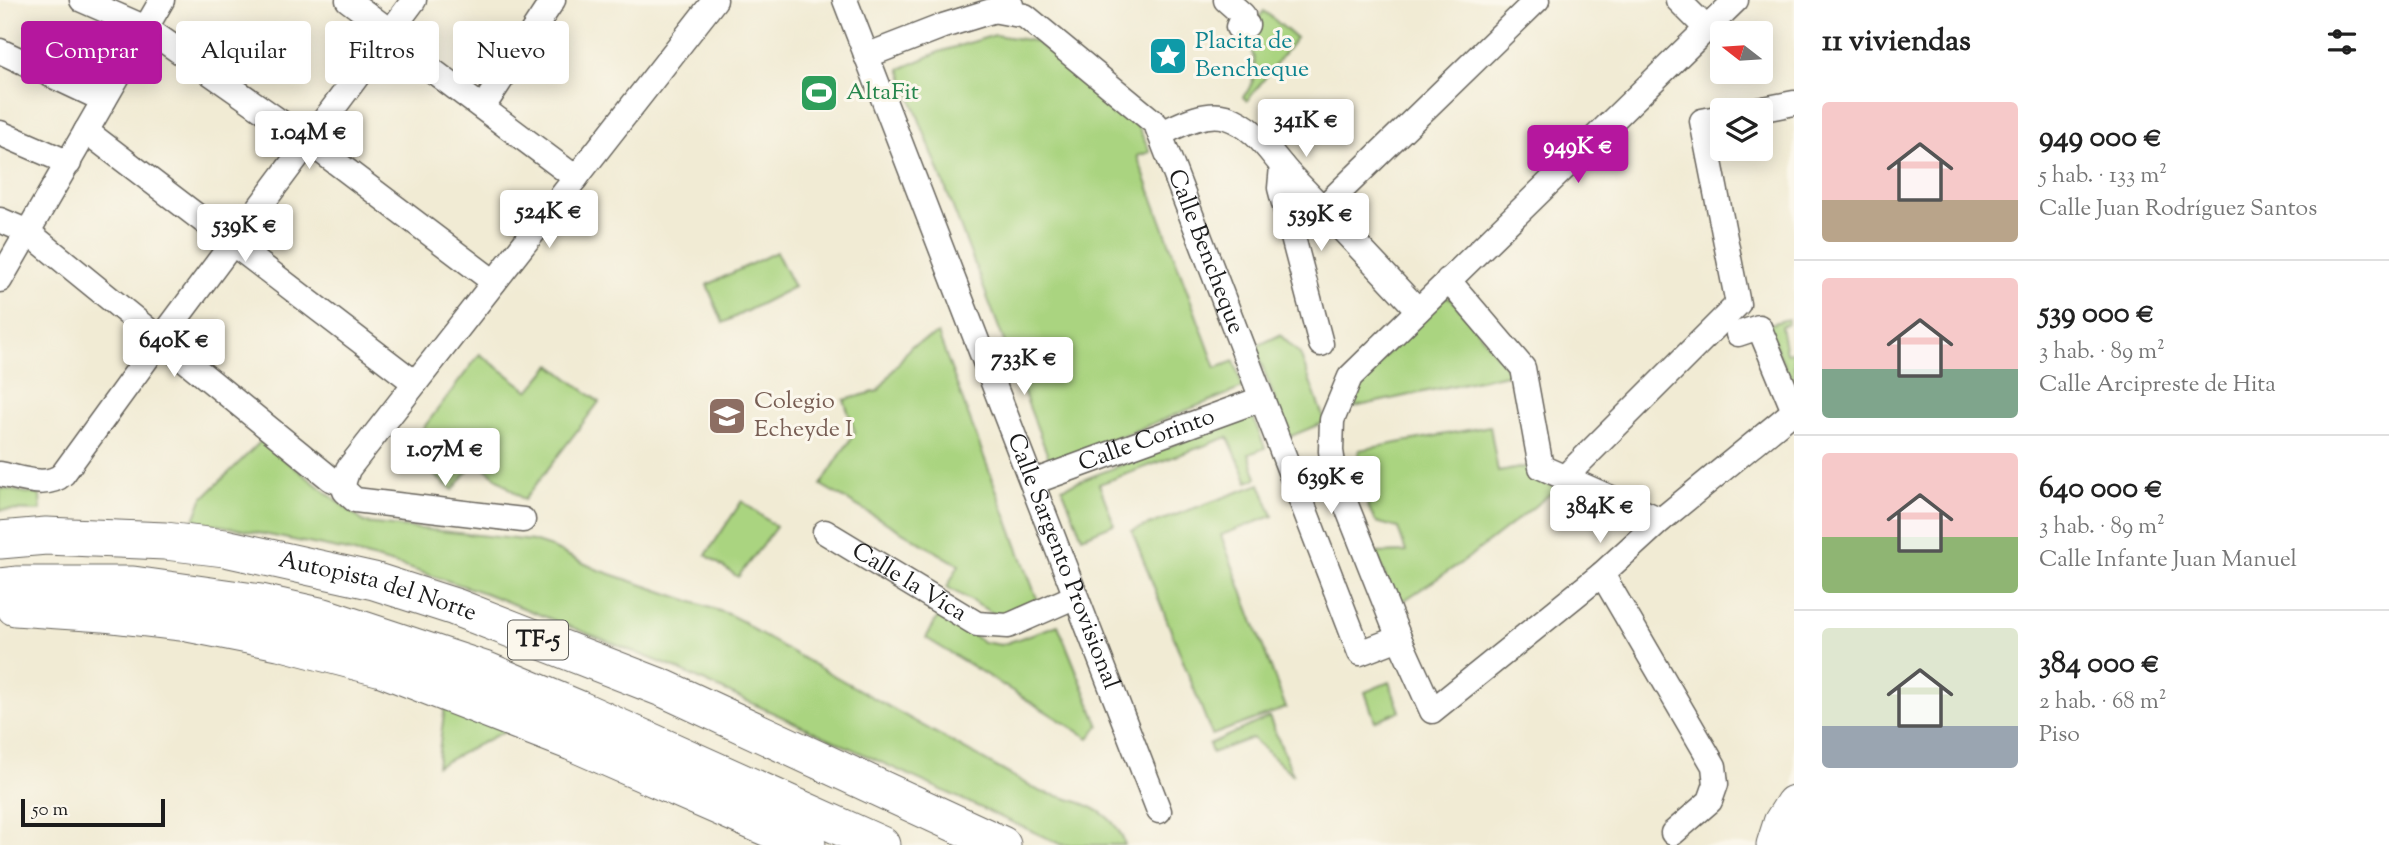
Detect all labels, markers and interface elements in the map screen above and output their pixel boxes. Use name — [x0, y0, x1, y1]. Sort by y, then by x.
chip: Comprar — [21, 21, 162, 84]
chip: Alquilar — [176, 21, 311, 84]
chip: Filtros — [325, 21, 439, 84]
chip: Nuevo — [453, 21, 569, 84]
north arrow — [1710, 21, 1773, 84]
map controls — [1710, 21, 1773, 161]
text: 11 viviendas — [1822, 21, 1971, 64]
icon: filters — [2323, 23, 2361, 61]
place label: Placita de Bencheque — [1195, 25, 1309, 87]
place icon: Placita de Bencheque — [1147, 35, 1189, 77]
sports icon: AltaFit — [798, 72, 840, 114]
place label: AltaFit — [846, 76, 919, 110]
button: layers — [1710, 98, 1773, 161]
pin: 341K € — [1249, 100, 1363, 159]
text: 341K € — [1274, 105, 1338, 138]
pin: 1.04M € — [244, 111, 374, 171]
text: 1.04M € — [271, 117, 347, 150]
text: 949 000 € — [2039, 117, 2162, 160]
pin: 949K € — [1521, 125, 1635, 185]
icon: home — [1878, 130, 1962, 214]
text: 949K € — [1543, 131, 1613, 164]
text: 5 hab. · 133 m² — [2039, 160, 2167, 193]
street label: Calle Bencheque — [1158, 164, 1252, 339]
pin: 524K € — [492, 190, 606, 250]
text: Calle Juan Rodríguez Santos — [2039, 193, 2317, 226]
pin: 539K € — [1264, 194, 1378, 253]
text: 524K € — [516, 196, 582, 229]
text: 539K € — [1289, 199, 1353, 232]
pin: 539K € — [188, 204, 302, 264]
text: 539K € — [213, 210, 277, 243]
text: 539 000 € — [2039, 293, 2155, 336]
icon: home — [1878, 306, 1962, 390]
pin: 640K € — [117, 320, 231, 379]
text: 640K € — [139, 325, 209, 358]
text: 3 hab. · 89 m² — [2039, 336, 2165, 369]
pin: 733K € — [967, 338, 1081, 397]
text: 733K € — [991, 343, 1057, 376]
text: Calle Arcipreste de Hita — [2039, 369, 2276, 402]
place label: Colegio Echeyde I — [754, 385, 853, 447]
school or university icon: Colegio Echeyde I — [706, 395, 748, 437]
street label: Calle Corinto — [1074, 400, 1219, 481]
pin: 1.07M € — [380, 428, 510, 488]
street label: Calle Sargento Provisional — [997, 428, 1127, 695]
text: 1.07M € — [407, 434, 483, 467]
pin: 639K € — [1274, 456, 1388, 516]
text: 639K € — [1297, 462, 1365, 495]
text: 640 000 € — [2039, 468, 2163, 511]
icon: home — [1878, 481, 1962, 565]
pin: 384K € — [1543, 486, 1657, 545]
text: 384K € — [1566, 491, 1634, 524]
text: 3 hab. · 89 m² — [2039, 511, 2165, 544]
street label: Calle la Vica — [845, 535, 973, 631]
street label: Autopista del Norte — [275, 543, 481, 631]
text: Calle Infante Juan Manuel — [2039, 544, 2297, 577]
road number: TF-5 — [508, 620, 568, 660]
text: 384 000 € — [2039, 643, 2160, 686]
icon: home — [1878, 656, 1962, 740]
text: 2 hab. · 68 m² — [2039, 686, 2167, 719]
text: Piso — [2039, 719, 2080, 752]
scale bar — [21, 796, 164, 828]
text: 50 m — [32, 797, 68, 824]

